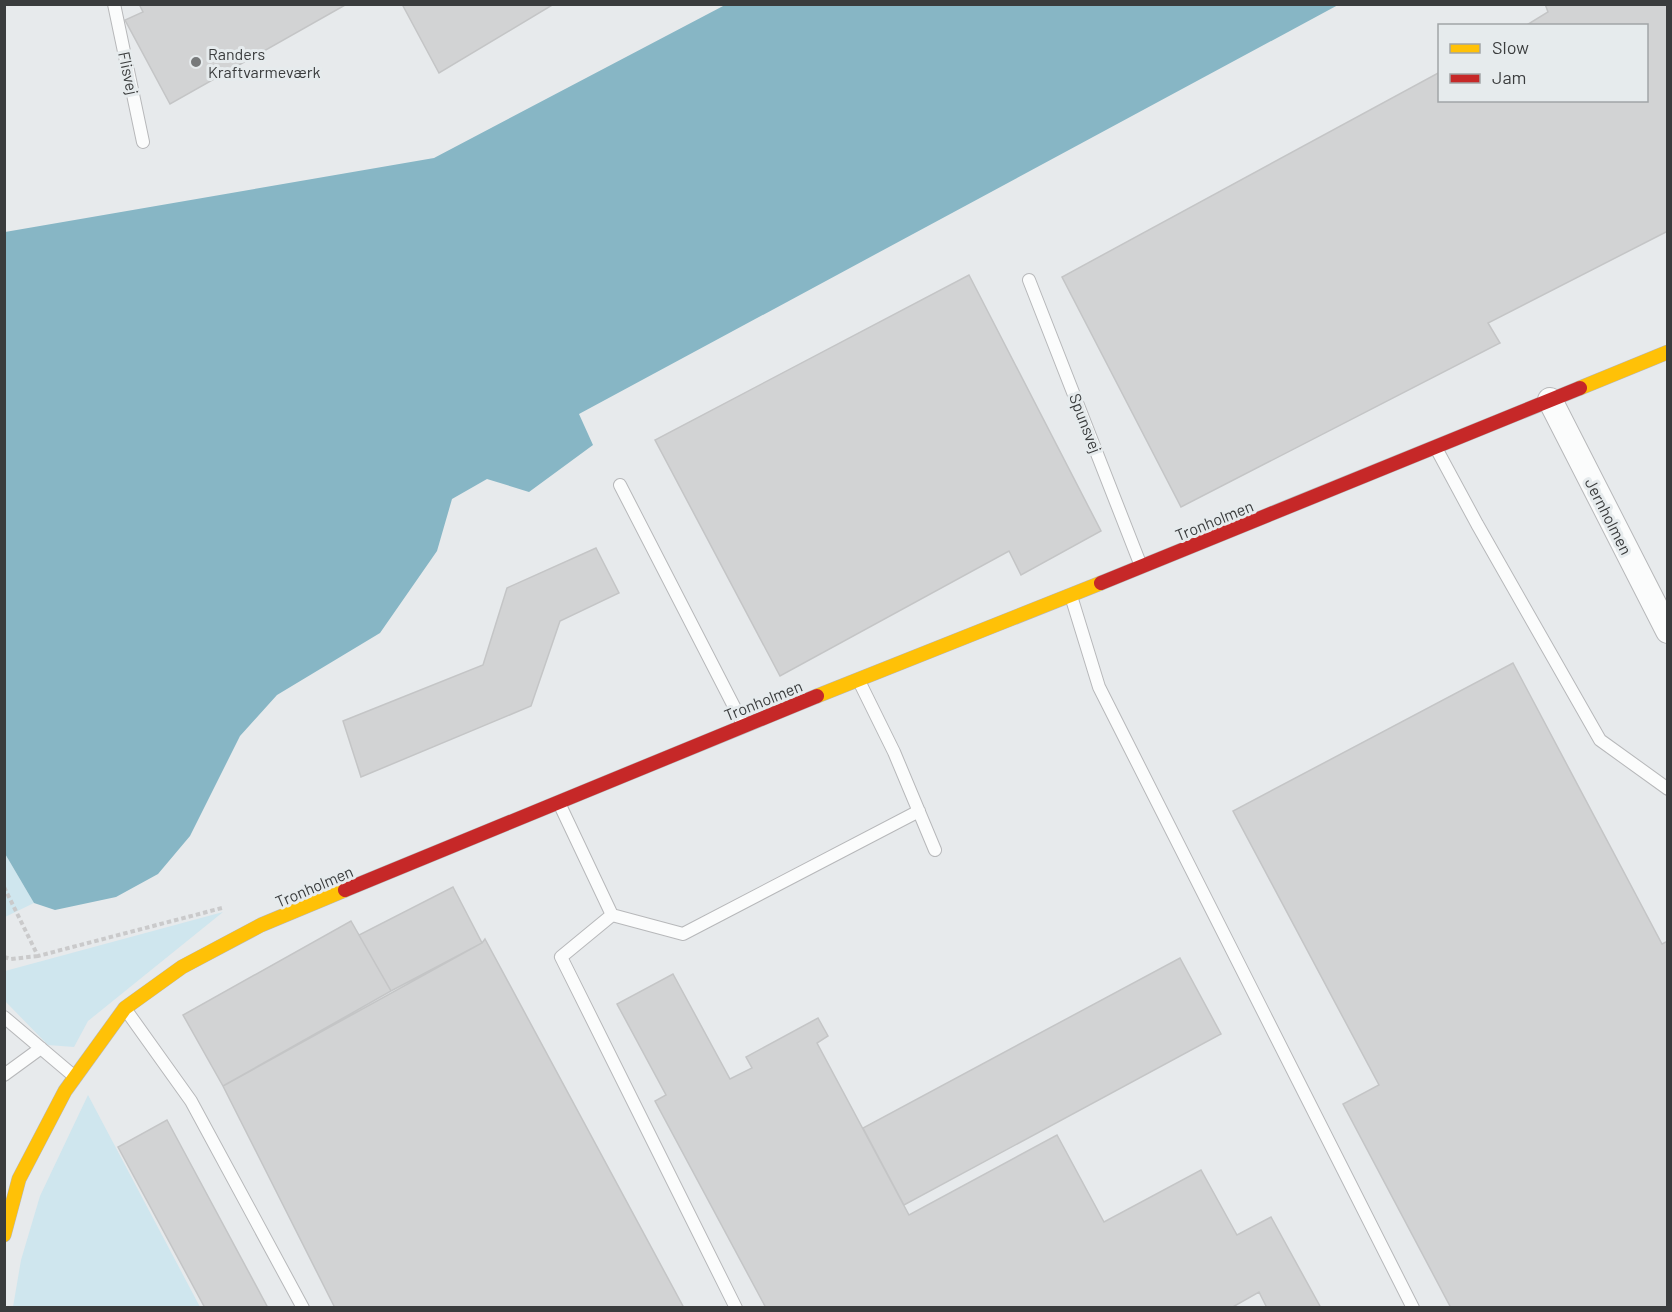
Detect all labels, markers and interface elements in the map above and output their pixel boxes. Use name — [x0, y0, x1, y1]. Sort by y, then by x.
legend — [1438, 24, 1648, 102]
text: Slow — [1492, 36, 1529, 58]
place label: Randers Kraftvarmeværk — [208, 44, 321, 81]
street label: Flisvej — [115, 50, 143, 96]
marker: Randers Kraftvarmeværk — [189, 55, 203, 69]
text: Jam — [1492, 66, 1526, 88]
street label: Spunsvej — [1066, 390, 1106, 456]
street label: Jernholmen — [1582, 475, 1636, 557]
street label: Tronholmen — [1172, 496, 1256, 544]
street label: Tronholmen — [721, 676, 805, 724]
street label: Tronholmen — [272, 861, 356, 911]

